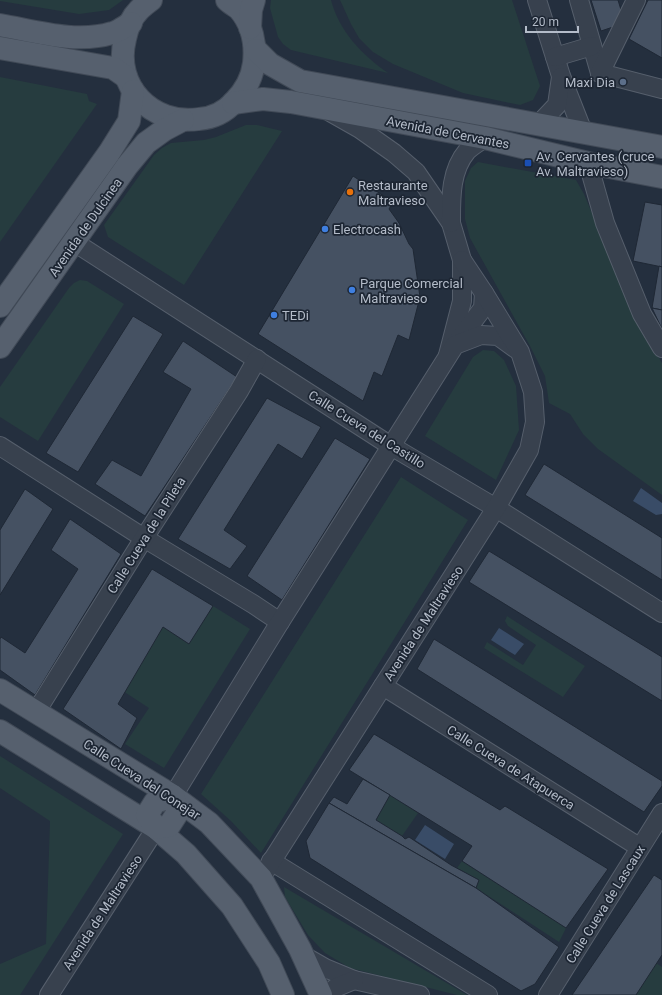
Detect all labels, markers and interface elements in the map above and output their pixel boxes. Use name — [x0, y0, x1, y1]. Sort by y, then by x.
scale bar — [526, 8, 578, 34]
text: 20 m — [532, 15, 559, 29]
place label: Maxi Dia — [565, 75, 615, 90]
marker: Maxi Dia — [618, 77, 628, 87]
street label: Avenida de Cervantes — [385, 113, 511, 152]
place label: Av. Cervantes (cruce Av. Maltravieso) — [536, 149, 654, 179]
marker: Av. Cervantes (cruce Av. Maltravieso) — [523, 158, 533, 168]
street label: Avenida de Dulcinea — [46, 175, 125, 279]
place label: Restaurante Maltravieso — [358, 178, 428, 208]
marker: Restaurante Maltravieso — [345, 187, 355, 197]
place label: Electrocash — [333, 222, 401, 237]
marker: Electrocash — [320, 224, 330, 234]
place label: Parque Comercial Maltravieso — [360, 276, 463, 306]
marker: Parque Comercial Maltravieso — [347, 285, 357, 295]
place label: TEDi — [282, 308, 309, 323]
marker: TEDi — [269, 310, 279, 320]
street label: Calle Cueva del Castillo — [306, 387, 428, 472]
street label: Calle Cueva de la Pileta — [104, 474, 188, 596]
street label: Avenida de Maltravieso — [381, 563, 466, 684]
street label: Calle Cueva de Atapuerca — [444, 722, 577, 813]
street label: Calle Cueva del Conejar — [81, 736, 203, 823]
street label: Calle Cueva de Lascaux — [563, 842, 648, 966]
street label: Avenida de Maltravieso — [60, 852, 145, 973]

